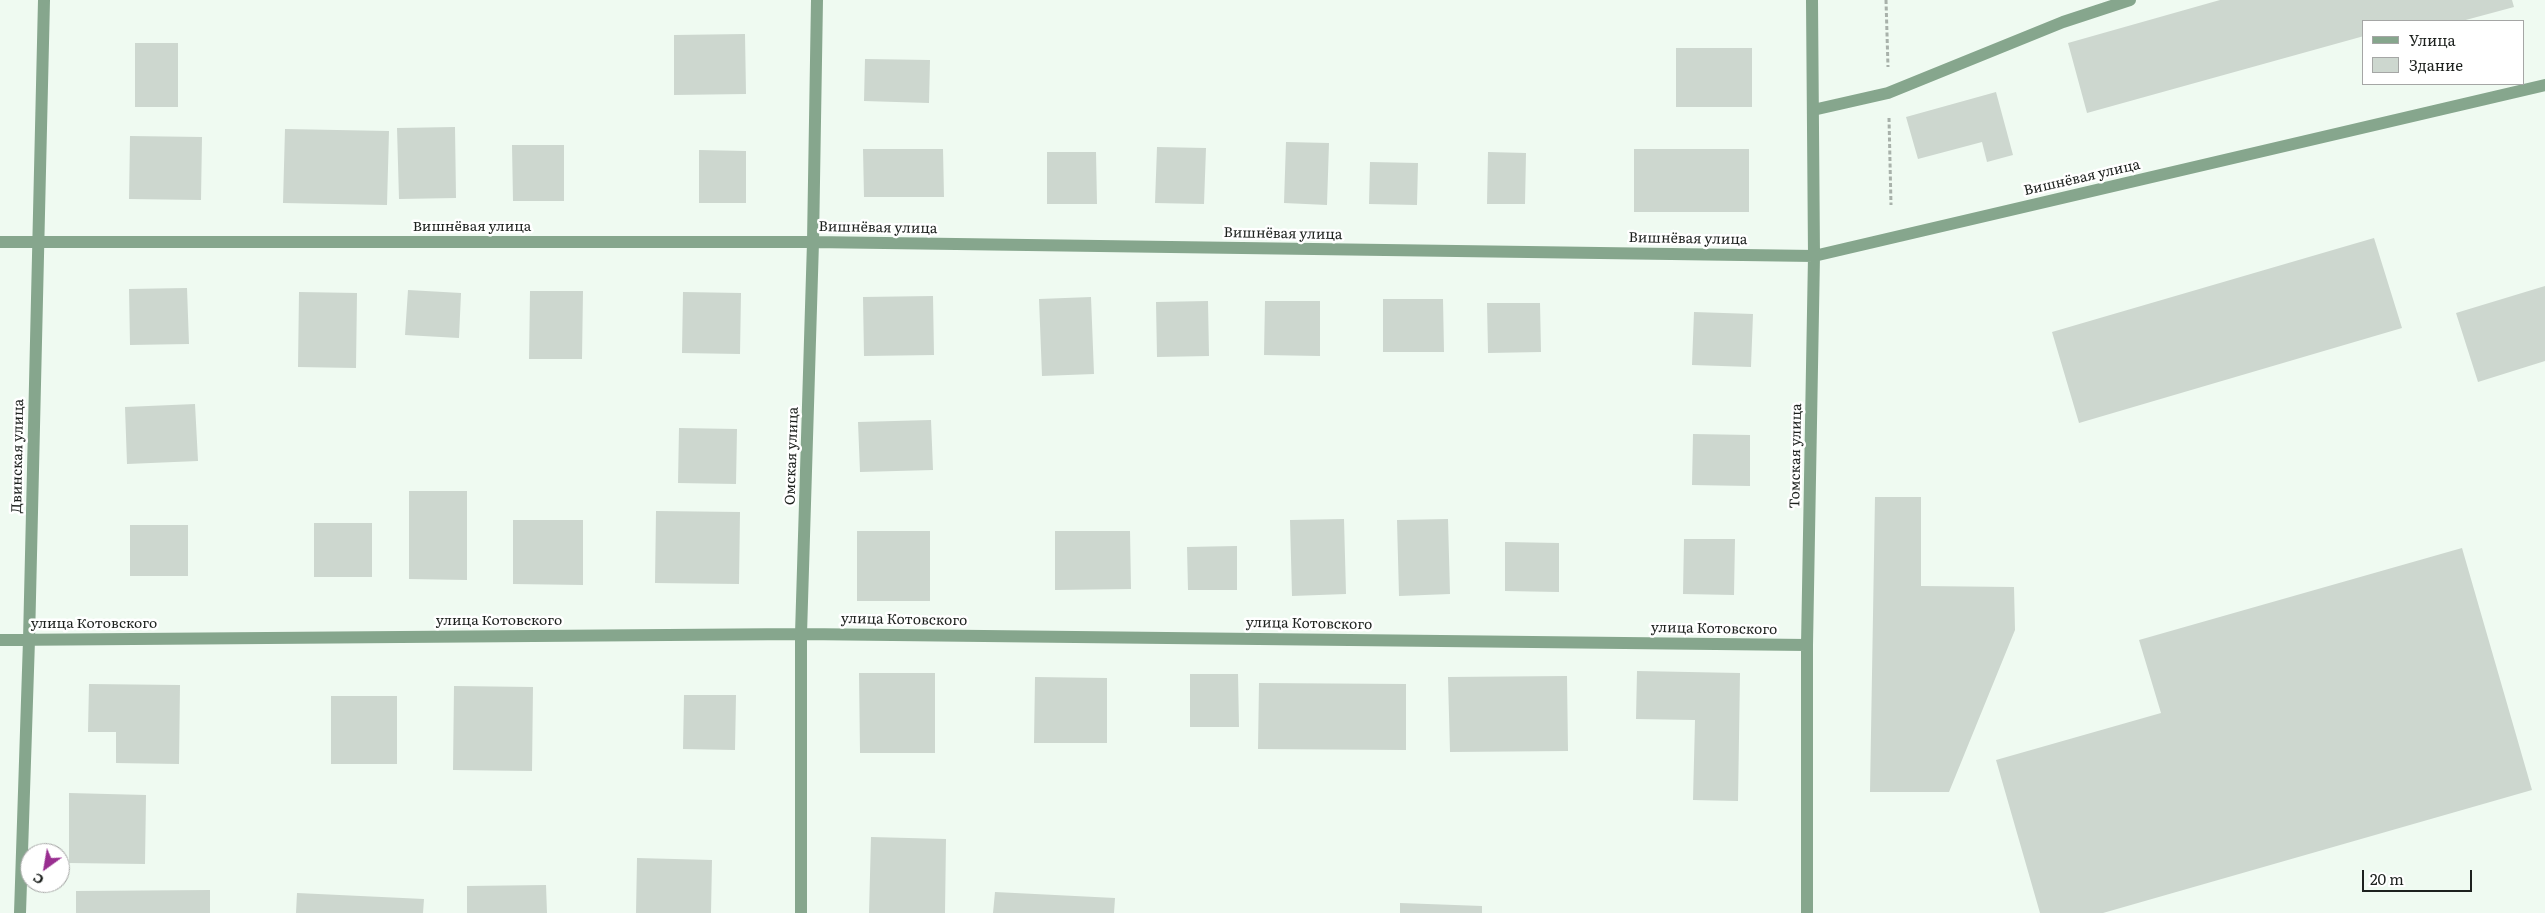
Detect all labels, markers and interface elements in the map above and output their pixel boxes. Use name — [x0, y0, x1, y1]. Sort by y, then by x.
legend — [2362, 20, 2525, 85]
text: Улица — [2409, 28, 2456, 51]
text: Здание — [2409, 53, 2463, 76]
street label: Вишнёвая улица — [2022, 156, 2142, 200]
street label: Вишнёвая улица — [413, 219, 531, 235]
street label: Вишнёвая улица — [818, 219, 938, 237]
street label: Вишнёвая улица — [1223, 225, 1343, 243]
street label: Вишнёвая улица — [1628, 230, 1748, 248]
street label: Двинская улица — [9, 399, 27, 513]
street label: Томская улица — [1787, 403, 1805, 509]
street label: Омская улица — [782, 407, 802, 505]
street label: улица Котовского — [841, 610, 967, 630]
street label: улица Котовского — [436, 613, 562, 629]
street label: улица Котовского — [1246, 614, 1372, 634]
street label: улица Котовского — [31, 616, 157, 632]
street label: улица Котовского — [1651, 619, 1777, 639]
north arrow — [20, 843, 70, 893]
scale bar — [2365, 860, 2475, 892]
text: 20 m — [2370, 867, 2404, 890]
text: С — [28, 869, 47, 891]

